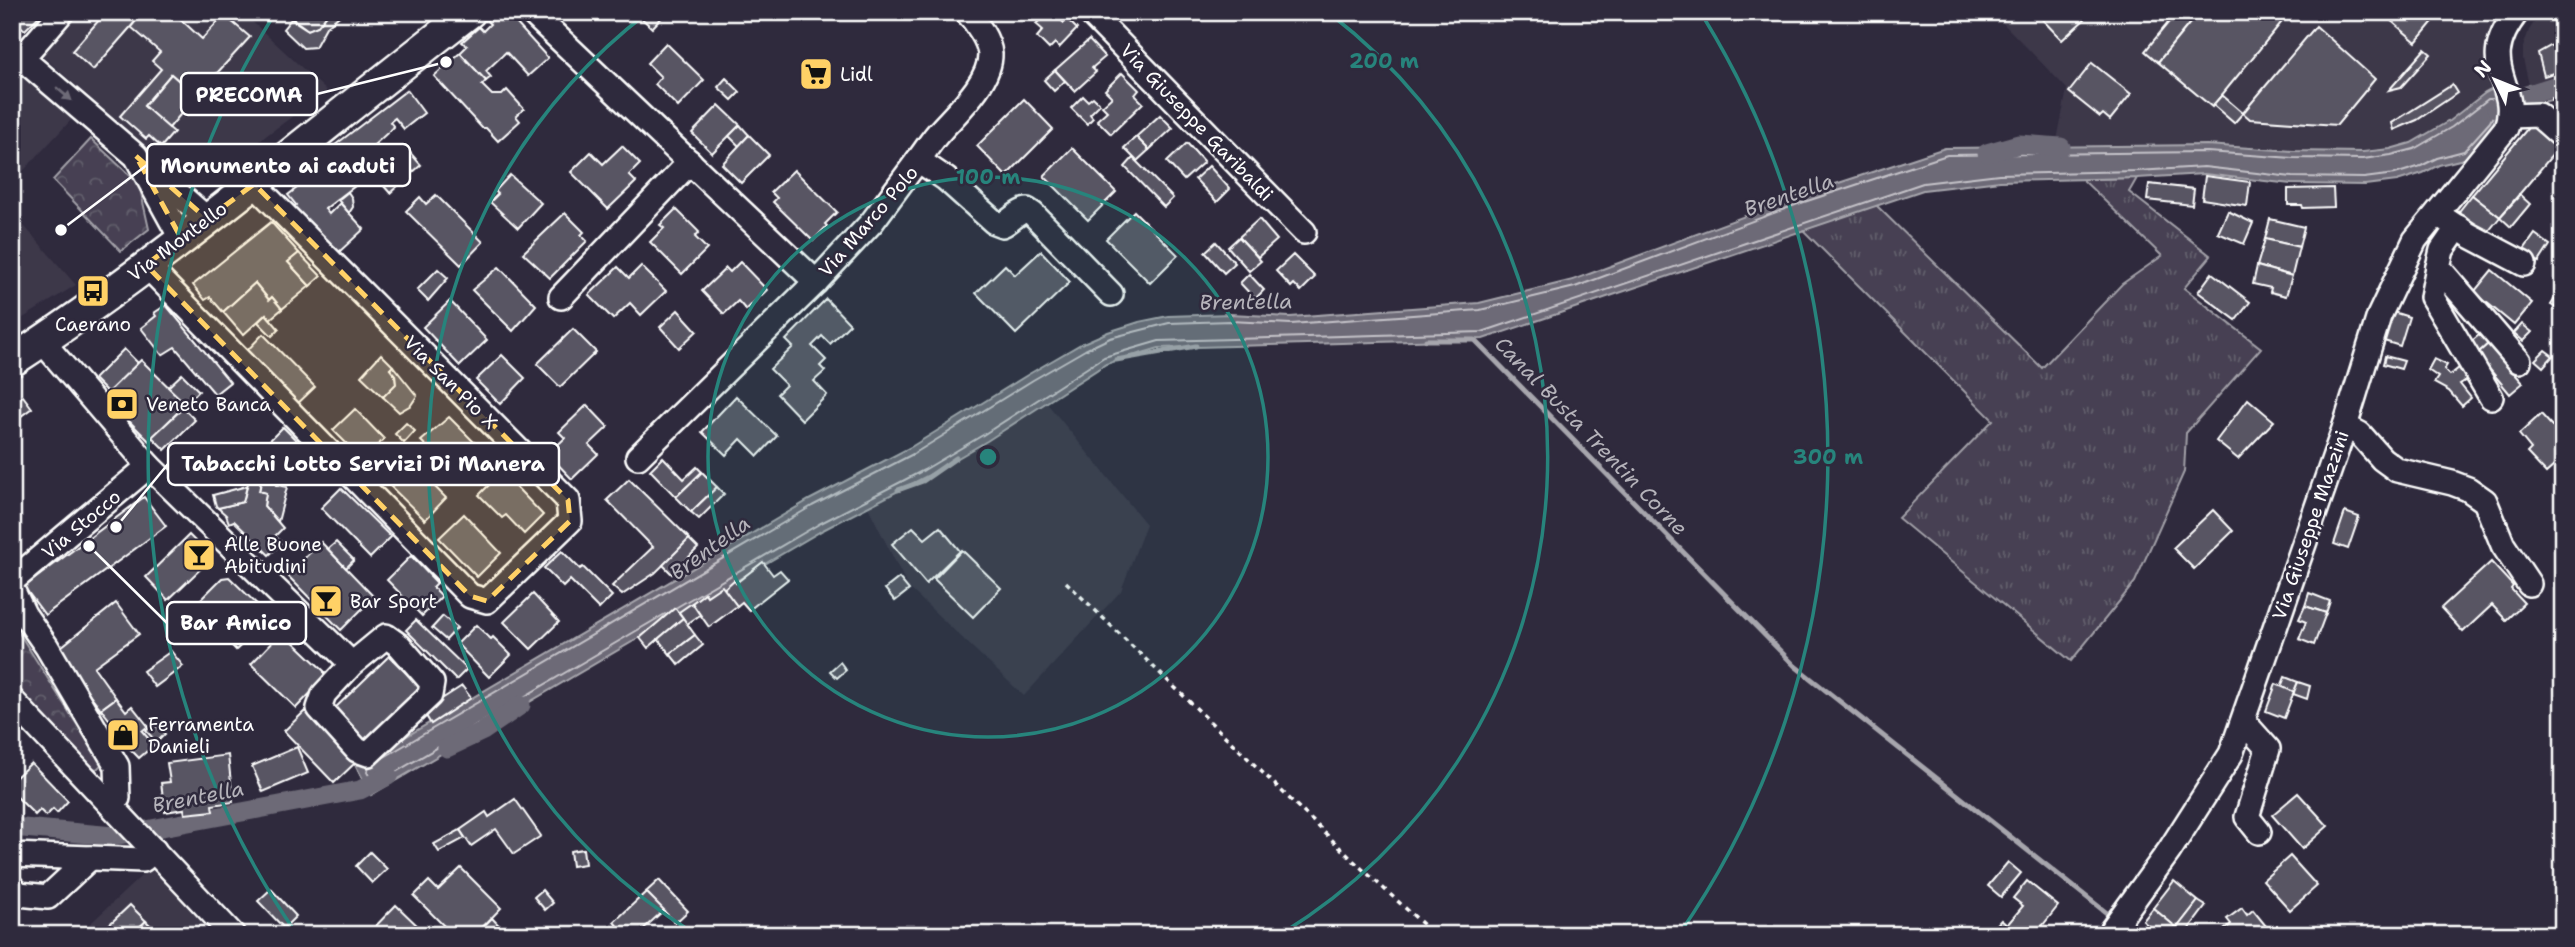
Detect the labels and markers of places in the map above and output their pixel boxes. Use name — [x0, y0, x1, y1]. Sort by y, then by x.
supermarket icon: Lidl — [797, 55, 835, 93]
place label: Lidl — [840, 62, 873, 87]
callout: PRECOMA — [181, 73, 317, 115]
callout: Monumento ai caduti — [147, 144, 410, 186]
bus stop icon: Caerano — [74, 272, 112, 310]
place label: Caerano — [55, 312, 131, 337]
bank icon: Veneto Banca — [103, 385, 141, 423]
place label: Veneto Banca — [146, 392, 271, 417]
callout: Tabacchi Lotto Servizi Di Manera — [168, 443, 559, 485]
centre of rings — [976, 445, 1000, 469]
place label: Alle Buone Abitudini — [224, 532, 322, 579]
bar icon: Alle Buone Abitudini — [180, 536, 218, 574]
bar icon: Bar Sport — [307, 582, 345, 620]
place label: Bar Sport — [350, 589, 437, 614]
callout: Bar Amico — [167, 602, 306, 644]
place label: Ferramenta Danieli — [148, 712, 254, 759]
shop icon: Ferramenta Danieli — [104, 716, 142, 754]

